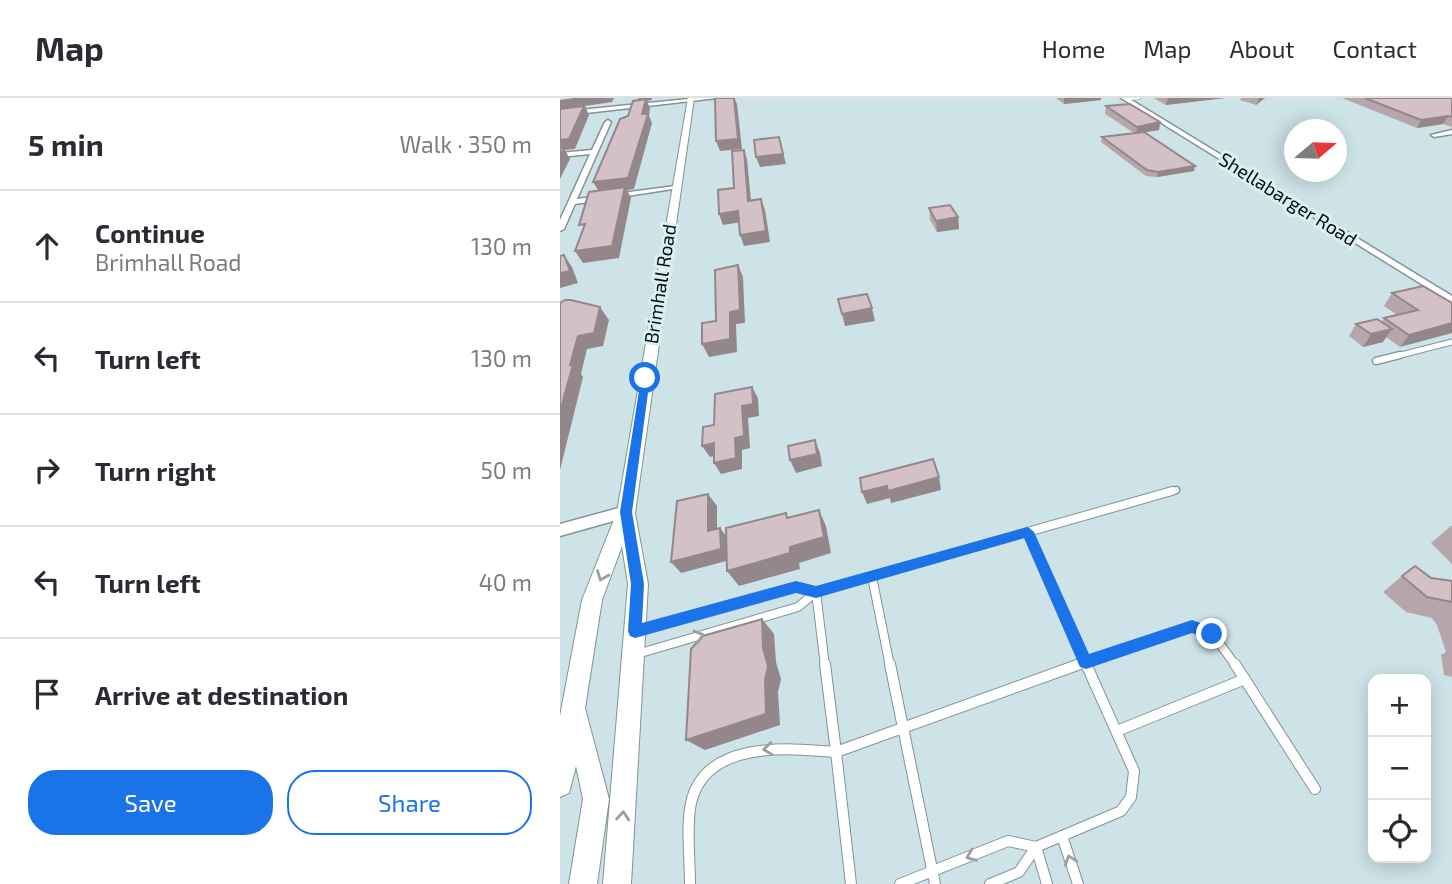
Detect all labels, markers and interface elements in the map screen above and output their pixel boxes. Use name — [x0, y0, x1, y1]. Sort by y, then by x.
text: Map — [35, 28, 104, 68]
text: Home — [1042, 34, 1105, 63]
text: Map — [1143, 34, 1191, 63]
text: About — [1229, 34, 1295, 63]
text: Contact — [1333, 34, 1417, 63]
north arrow — [1284, 119, 1347, 182]
text: 5 min — [28, 126, 104, 162]
text: Walk · 350 m — [400, 130, 532, 158]
street label: Shellabarger Road — [1215, 147, 1362, 250]
text: Continue — [95, 217, 205, 248]
street label: Brimhall Road — [639, 222, 680, 345]
icon: ahead — [28, 227, 66, 265]
text: 130 m — [471, 232, 532, 260]
text: Brimhall Road — [95, 248, 242, 276]
icon: left — [28, 339, 66, 377]
text: Turn left — [95, 343, 201, 374]
text: 130 m — [471, 344, 532, 372]
route start — [629, 362, 660, 393]
icon: right — [28, 451, 66, 489]
text: Turn right — [95, 455, 216, 486]
text: 50 m — [481, 456, 532, 484]
icon: left — [28, 563, 66, 601]
text: Turn left — [95, 567, 201, 598]
text: 40 m — [479, 568, 532, 596]
one-way arrow — [596, 569, 610, 581]
route end — [1196, 618, 1227, 649]
one-way arrow — [692, 630, 704, 645]
map controls — [1368, 674, 1431, 863]
button: + — [1368, 674, 1431, 737]
icon: arrive — [28, 675, 66, 713]
text: Arrive at destination — [95, 679, 348, 710]
button: − — [1368, 737, 1431, 800]
one-way arrow — [762, 742, 774, 757]
button: Save — [28, 770, 273, 835]
button: Share — [287, 770, 532, 835]
button: locate — [1368, 800, 1431, 863]
one-way arrow — [615, 810, 630, 821]
one-way arrow — [966, 847, 978, 861]
one-way arrow — [1064, 855, 1078, 867]

